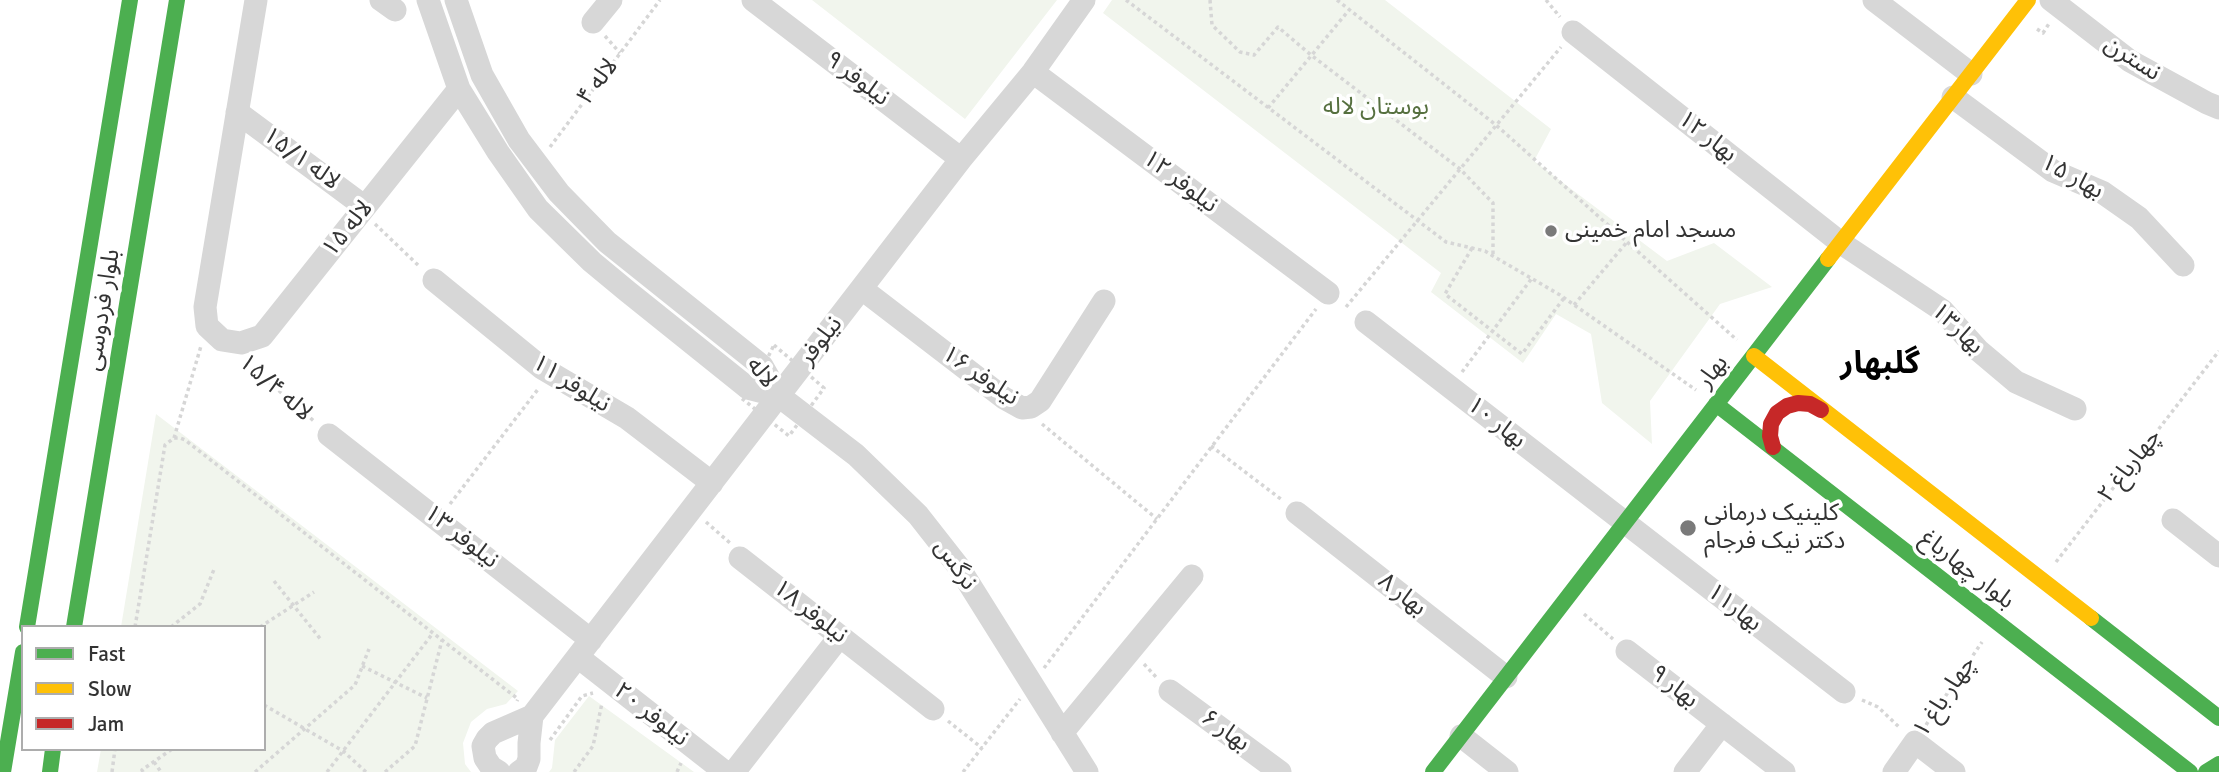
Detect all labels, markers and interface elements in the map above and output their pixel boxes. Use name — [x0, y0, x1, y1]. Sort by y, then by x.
street label: نسترن — [2098, 30, 2166, 88]
street label: نیلوفر ۹ — [819, 45, 895, 113]
street label: لاله ۴ — [571, 53, 625, 111]
park label: بوستان لاله — [1323, 94, 1429, 122]
street label: بهار ۱۲ — [1672, 105, 1742, 169]
street label: لاله ۱۵/۱ — [257, 121, 345, 197]
street label: نیلوفر ۱۲ — [1137, 144, 1223, 220]
street label: بهار ۱۵ — [2036, 148, 2108, 206]
street label: لاله ۱۵ — [316, 195, 380, 263]
place label: مسجد امام خمینی — [1565, 217, 1736, 245]
marker: مسجد امام خمینی — [1543, 223, 1559, 239]
street label: بلوار فردوسی — [79, 247, 127, 373]
street label: بهار۱۳ — [1925, 297, 1989, 361]
street label: نیلوفر — [793, 311, 849, 371]
street label: نیلوفر ۱۶ — [936, 340, 1024, 412]
district label: گلبهار — [1840, 346, 1920, 384]
street label: لاله ۱۵/۴ — [232, 348, 318, 428]
street label: نیلوفر ۱۱ — [527, 349, 615, 419]
street label: بهار — [1691, 350, 1735, 394]
street label: لاله — [740, 352, 782, 394]
street label: بهار ۱۰ — [1461, 391, 1531, 455]
street label: چهارباغ ۲ — [2092, 423, 2168, 509]
street label: نیلوفر ۱۳ — [418, 499, 504, 575]
place label: کلینیک درمانی دکتر نیک فرجام — [1704, 500, 1845, 556]
marker: کلینیک درمانی دکتر نیک فرجام — [1678, 518, 1698, 538]
street label: بلوار چهارباغ — [1914, 524, 2020, 616]
street label: نرگس — [927, 534, 983, 596]
street label: بهار ۸ — [1372, 567, 1432, 623]
street label: نیلوفر ۱۸ — [767, 574, 853, 650]
street label: بهار۱۱ — [1701, 578, 1767, 638]
legend — [21, 625, 266, 751]
text: Fast — [88, 641, 125, 667]
street label: چهار باغ ۱ — [1907, 651, 1983, 743]
street label: بهار ۹ — [1644, 659, 1704, 715]
text: Slow — [88, 676, 132, 702]
street label: نیلوفر ۲۰ — [608, 677, 694, 753]
street label: بهار ۶ — [1195, 704, 1255, 758]
text: Jam — [88, 711, 124, 737]

